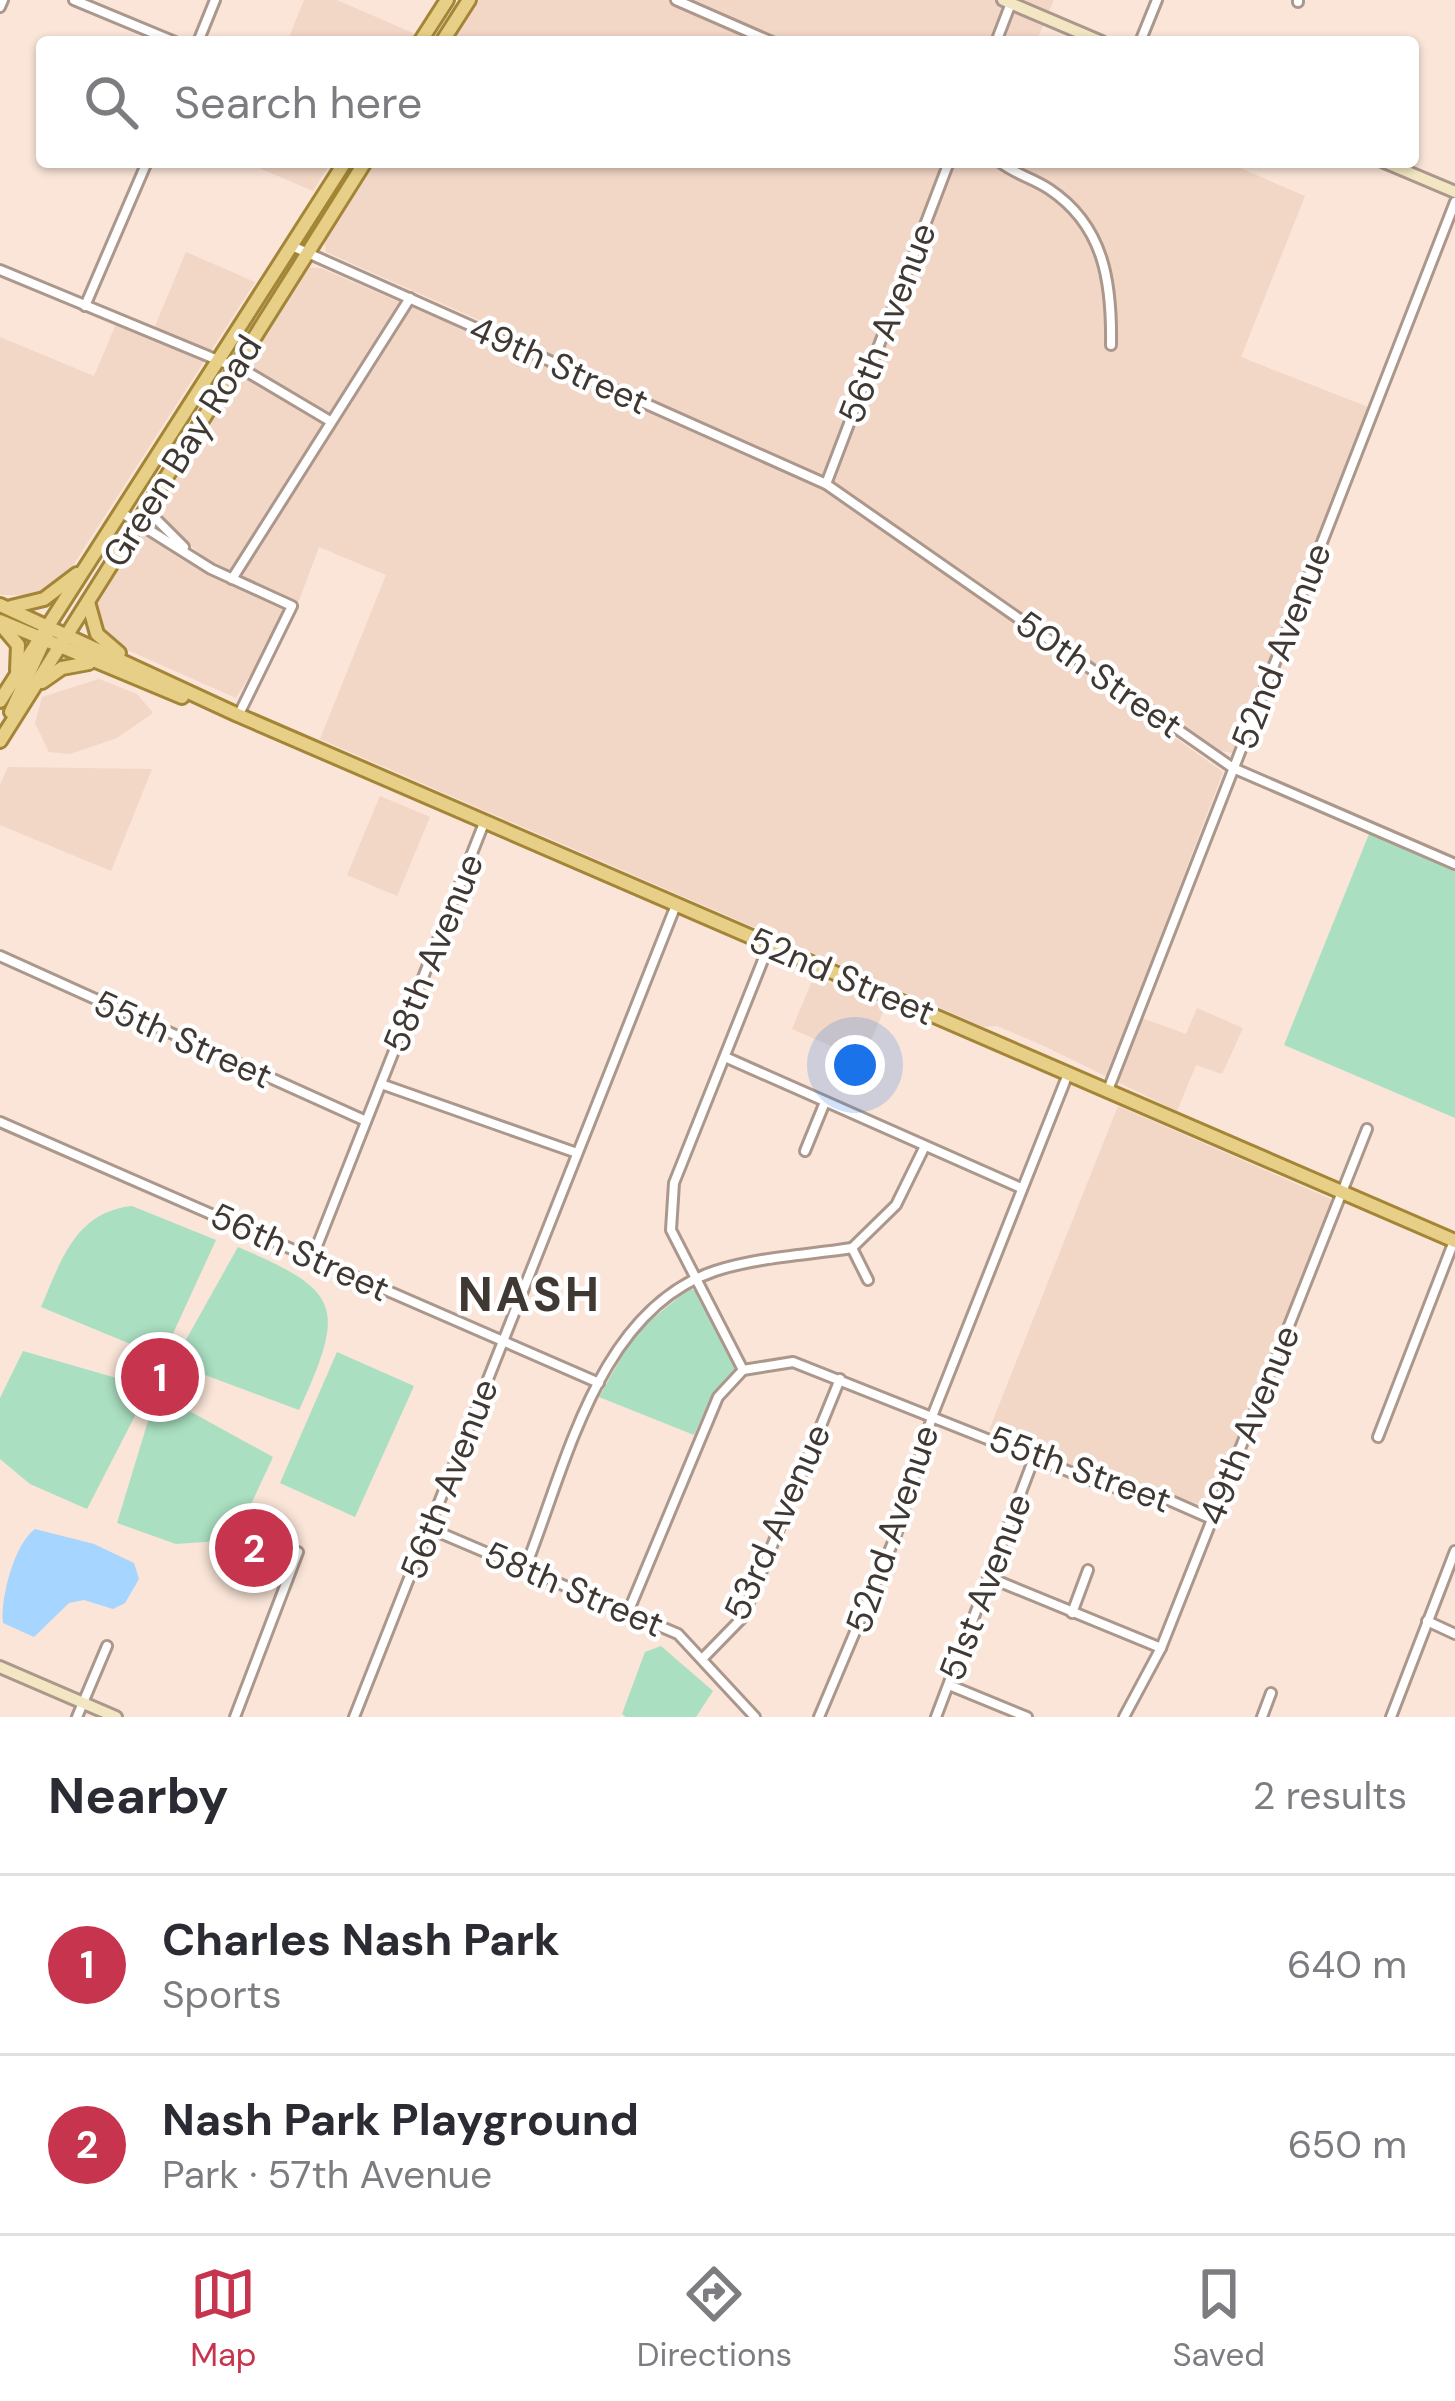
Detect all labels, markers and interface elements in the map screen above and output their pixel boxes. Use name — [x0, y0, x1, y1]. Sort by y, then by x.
search box — [36, 36, 1419, 168]
icon: search — [78, 69, 144, 135]
text: Search here — [174, 73, 422, 132]
street label: 56th Avenue — [827, 216, 947, 430]
street label: 49th Street — [462, 305, 656, 425]
street label: Green Bay Road — [92, 326, 272, 576]
street label: 52nd Avenue — [1220, 536, 1342, 756]
street label: 50th Street — [1006, 599, 1192, 749]
street label: 58th Avenue — [372, 847, 494, 1059]
street label: 52nd Street — [742, 916, 942, 1036]
street label: 55th Street — [86, 979, 280, 1099]
your location — [825, 1035, 885, 1095]
street label: 56th Street — [203, 1192, 397, 1312]
district label: NASH — [458, 1263, 602, 1326]
street label: 49th Avenue — [1188, 1318, 1310, 1532]
pin: 1 — [121, 1332, 199, 1422]
street label: 56th Avenue — [389, 1372, 509, 1586]
street label: 55th Street — [983, 1414, 1177, 1524]
street label: 53rd Avenue — [713, 1416, 841, 1628]
street label: 52nd Avenue — [834, 1419, 950, 1639]
street label: 51st Avenue — [928, 1487, 1042, 1687]
pin: 2 — [215, 1503, 293, 1593]
street label: 58th Street — [477, 1530, 671, 1648]
text: Nearby — [48, 1762, 229, 1829]
text: 2 results — [1253, 1770, 1407, 1821]
text: Charles Nash Park — [162, 1910, 560, 1969]
text: 1 — [80, 1939, 94, 1990]
text: 640 m — [1287, 1939, 1407, 1990]
text: Sports — [162, 1969, 281, 2020]
text: Nash Park Playground — [162, 2090, 639, 2149]
text: 2 — [76, 2119, 98, 2170]
text: 650 m — [1288, 2119, 1407, 2170]
text: Park · 57th Avenue — [162, 2149, 492, 2200]
tab: Map — [190, 2261, 257, 2376]
tab: Directions — [637, 2261, 792, 2376]
tab: Saved — [1172, 2261, 1265, 2376]

